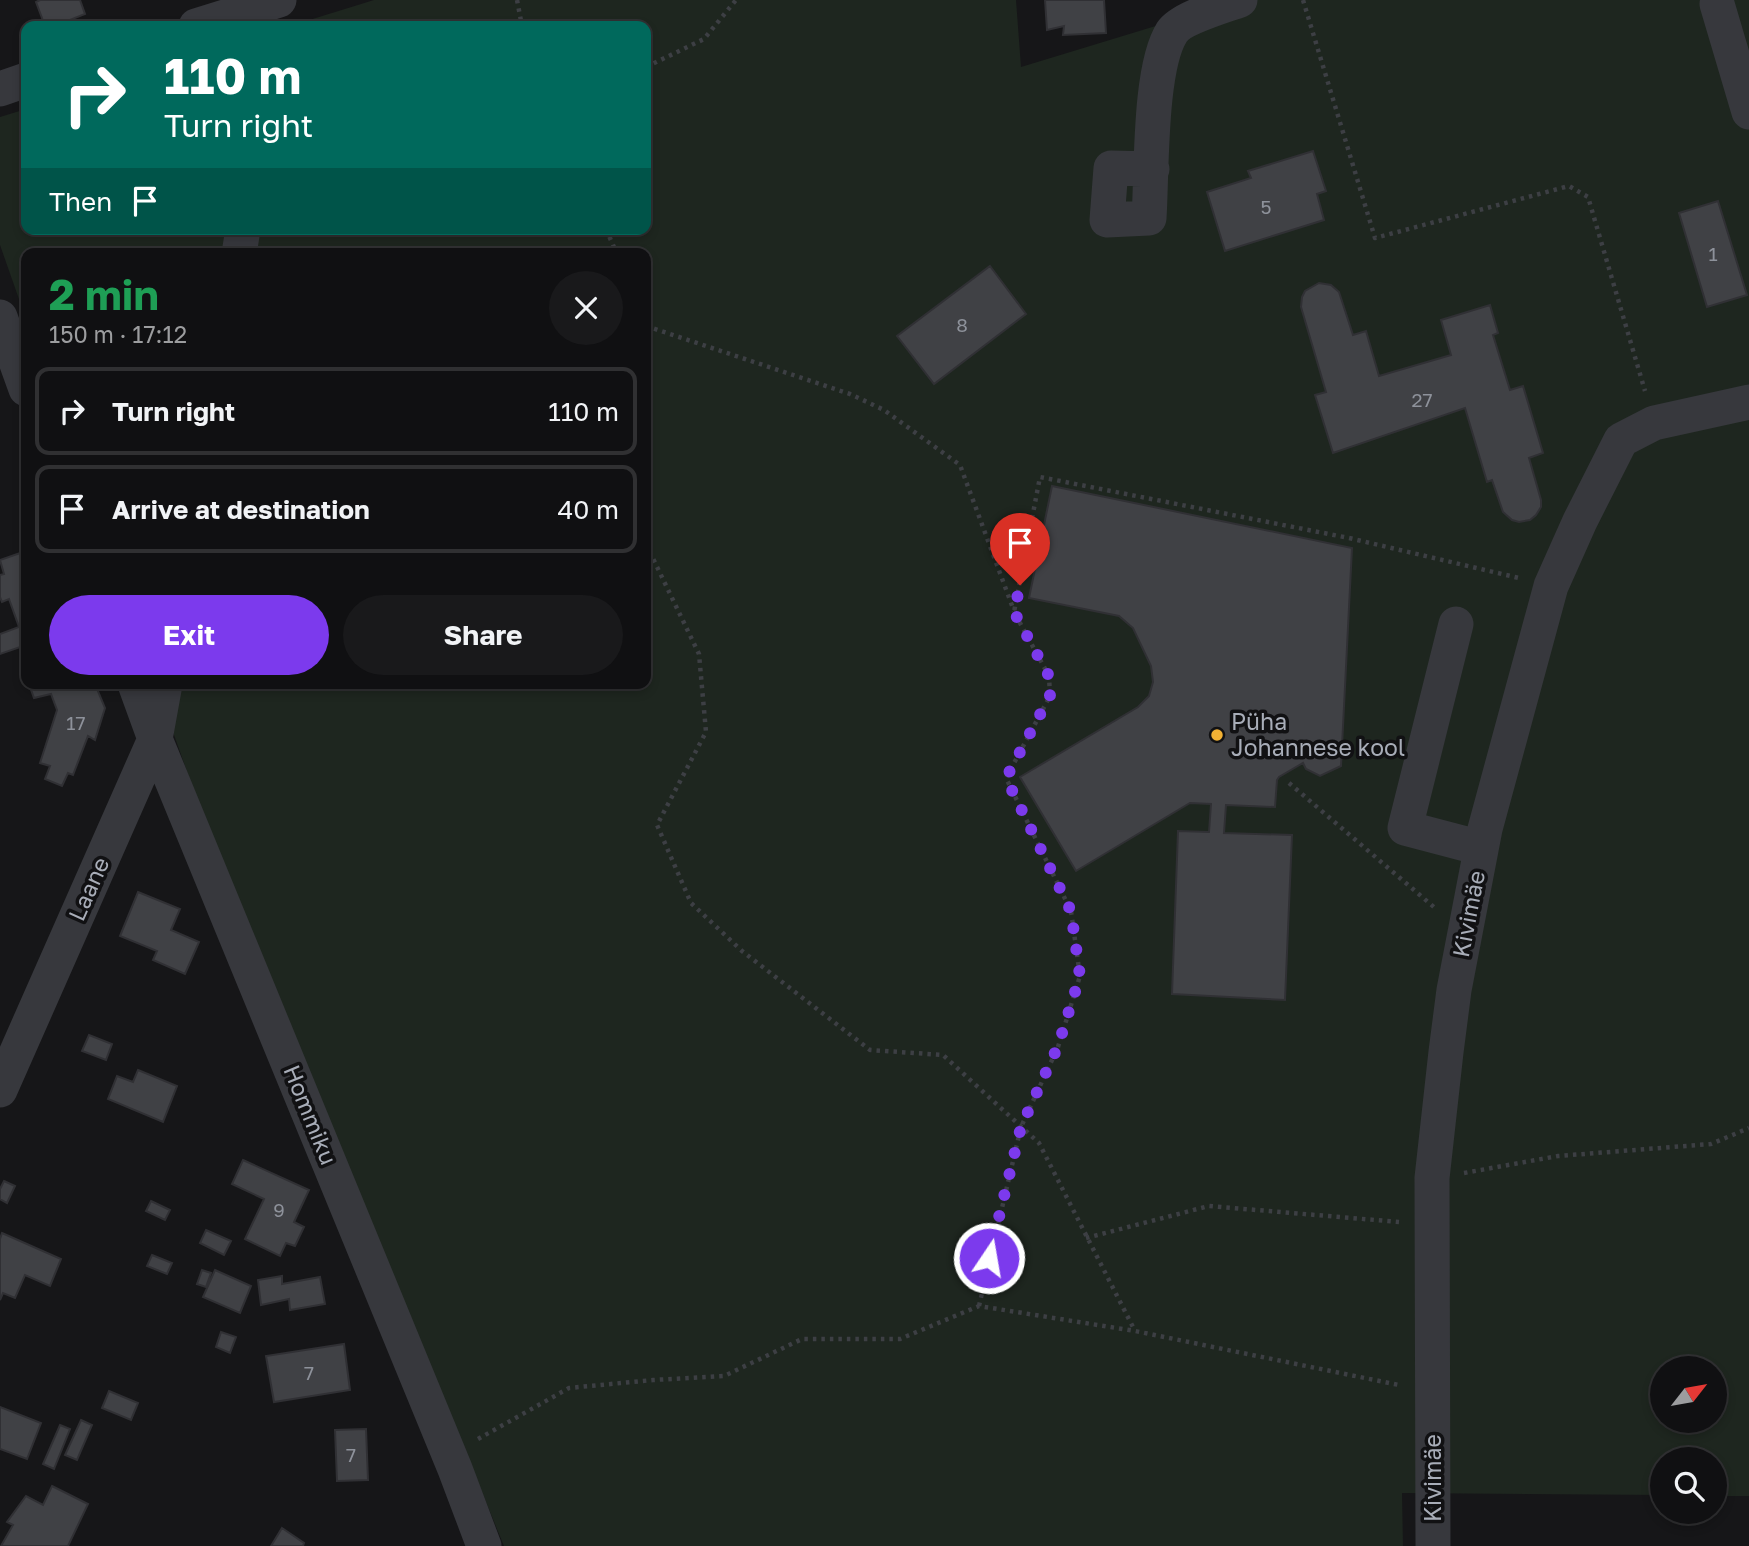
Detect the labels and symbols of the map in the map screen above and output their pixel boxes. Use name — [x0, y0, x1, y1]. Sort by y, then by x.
house number: 5 — [1260, 195, 1272, 218]
house number: 1 — [1708, 242, 1718, 265]
house number: 8 — [956, 313, 968, 336]
house number: 27 — [1411, 388, 1433, 411]
pin — [990, 513, 1050, 585]
place label: Püha Johannese kool — [1231, 707, 1405, 761]
house number: 17 — [66, 711, 86, 734]
marker: Püha Johannese kool — [1209, 727, 1225, 743]
street label: Laane — [62, 852, 114, 925]
street label: Kivimäe — [1446, 868, 1490, 960]
street label: Hommiku — [278, 1061, 344, 1169]
house number: 9 — [273, 1198, 285, 1221]
position arrow — [952, 1221, 1026, 1295]
north arrow — [1650, 1356, 1727, 1433]
house number: 7 — [304, 1361, 314, 1384]
street label: Kivimäe — [1418, 1434, 1446, 1522]
house number: 7 — [346, 1443, 356, 1466]

